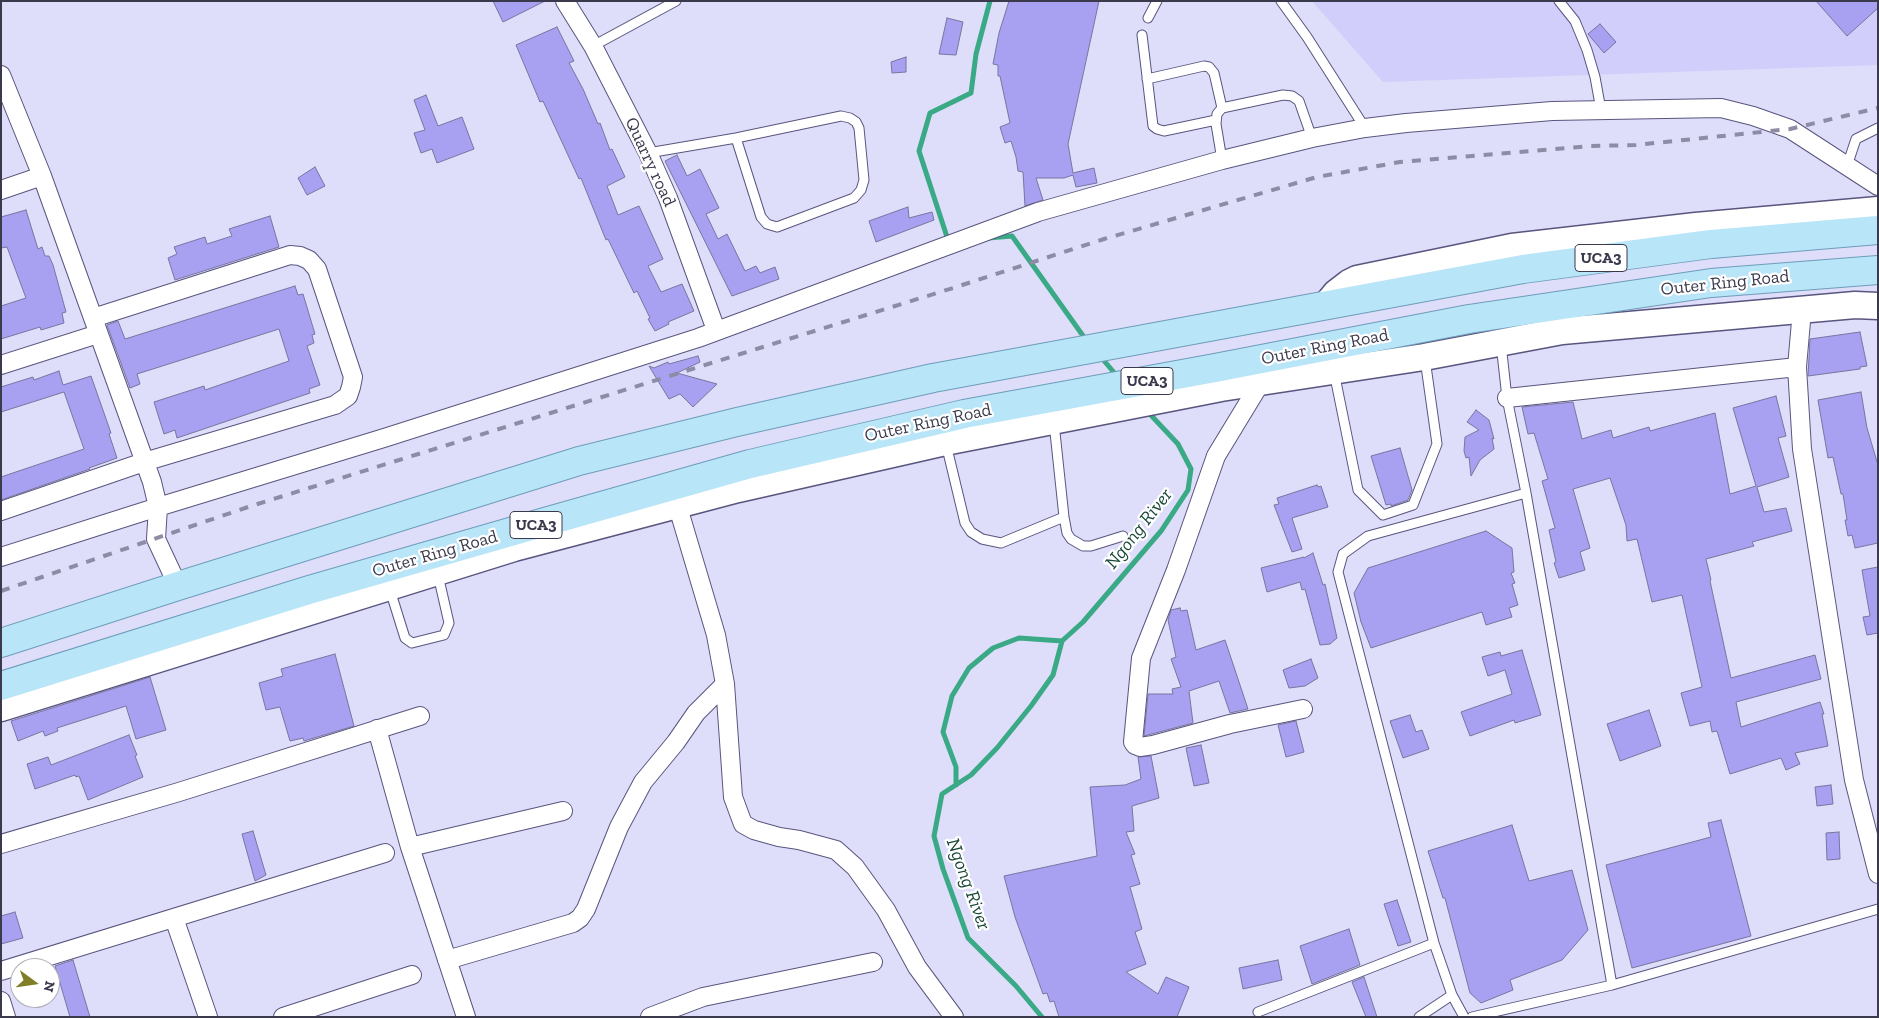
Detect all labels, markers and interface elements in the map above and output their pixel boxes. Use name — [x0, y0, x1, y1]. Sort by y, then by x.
street label: Quarry road — [620, 114, 680, 210]
road number: UCA3 — [1575, 244, 1627, 272]
street label: Outer Ring Road — [1660, 266, 1790, 300]
street label: Outer Ring Road — [1260, 324, 1390, 370]
road number: UCA3 — [1121, 368, 1173, 394]
street label: Outer Ring Road — [863, 399, 993, 447]
water label: Ngong River — [1101, 484, 1177, 574]
road number: UCA3 — [510, 512, 562, 538]
street label: Outer Ring Road — [370, 526, 500, 582]
water label: Ngong River — [941, 835, 995, 933]
north arrow — [10, 958, 60, 1008]
text: N — [40, 979, 59, 994]

